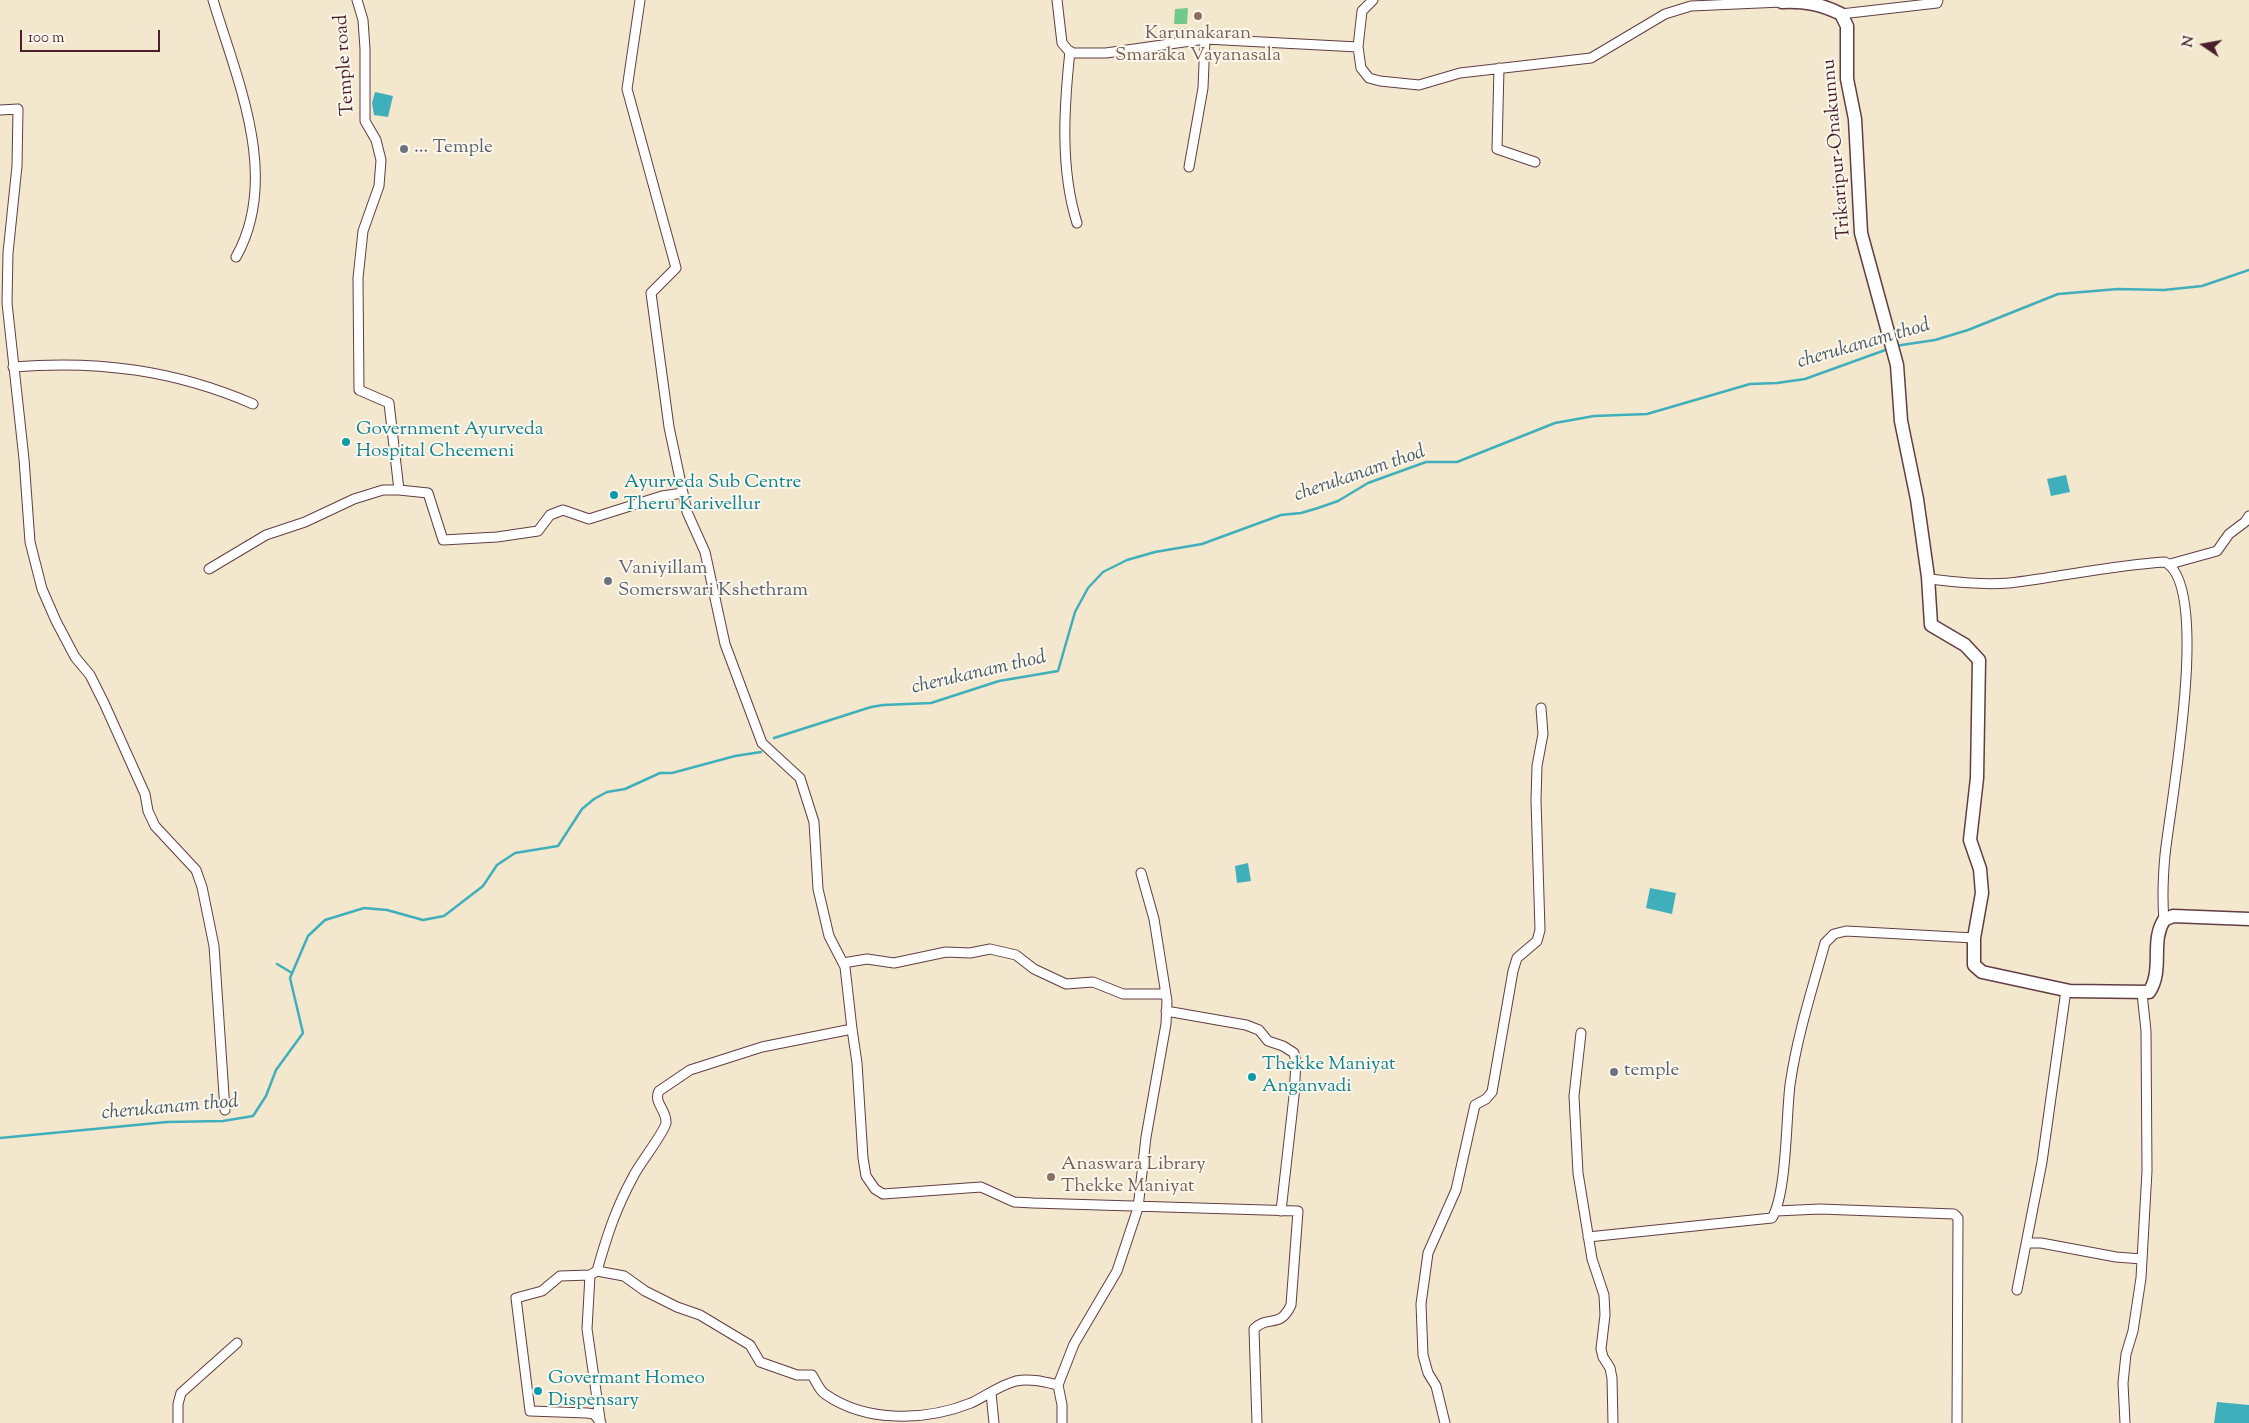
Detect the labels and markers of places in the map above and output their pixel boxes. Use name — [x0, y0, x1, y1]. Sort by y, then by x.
marker: Karunakaran Smaraka Vayanasala — [1192, 10, 1204, 22]
place label: Karunakaran Smaraka Vayanasala — [1115, 24, 1281, 68]
place label: ... Temple — [414, 138, 493, 160]
marker: ... Temple — [398, 143, 410, 155]
place label: Government Ayurveda Hospital Cheemeni — [356, 420, 544, 464]
marker: Government Ayurveda Hospital Cheemeni — [340, 436, 352, 448]
place label: Ayurveda Sub Centre Theru Karivellur — [624, 473, 801, 517]
marker: Ayurveda Sub Centre Theru Karivellur — [608, 489, 620, 501]
place label: Vaniyillam Somerswari Kshethram — [618, 559, 808, 603]
marker: Vaniyillam Somerswari Kshethram — [602, 575, 614, 587]
place label: Thekke Maniyat Anganvadi — [1262, 1055, 1396, 1099]
place label: temple — [1624, 1061, 1679, 1083]
marker: temple — [1608, 1066, 1620, 1078]
marker: Thekke Maniyat Anganvadi — [1246, 1071, 1258, 1083]
place label: Anaswara Library Thekke Maniyat — [1061, 1155, 1206, 1199]
marker: Anaswara Library Thekke Maniyat — [1045, 1171, 1057, 1183]
place label: Govermant Homeo Dispensary — [548, 1369, 705, 1413]
marker: Govermant Homeo Dispensary — [532, 1385, 544, 1397]

